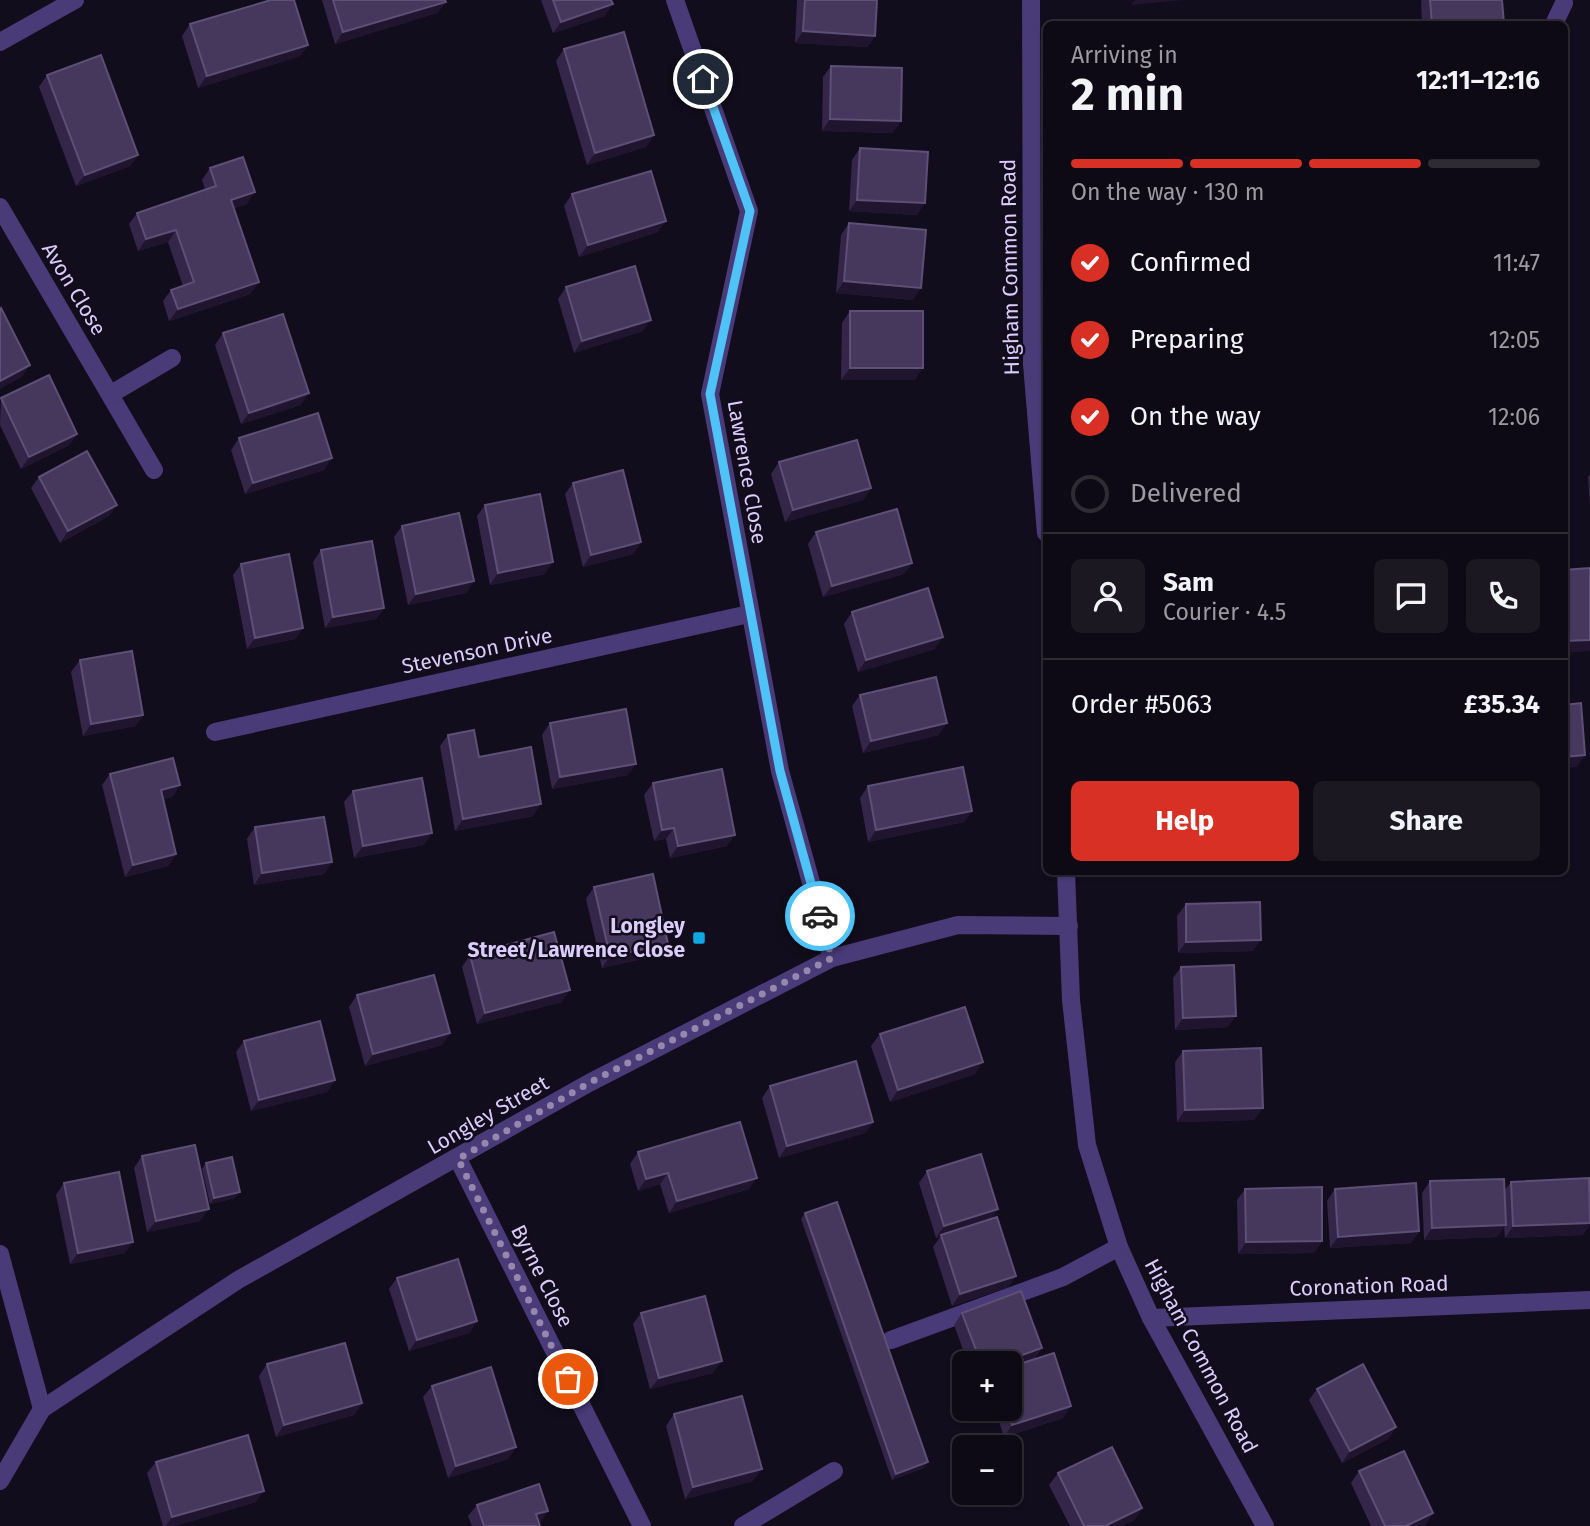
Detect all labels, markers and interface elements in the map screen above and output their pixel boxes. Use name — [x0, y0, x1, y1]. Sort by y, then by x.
text: Arriving in — [1071, 41, 1178, 69]
pin — [673, 49, 733, 109]
icon: home — [684, 60, 722, 98]
text: 12:11–12:16 — [1416, 65, 1540, 96]
text: 2 min — [1071, 67, 1184, 122]
street label: Higham Common Road — [995, 159, 1025, 375]
text: On the way · 130 m — [1071, 178, 1264, 206]
street label: Avon Close — [36, 238, 112, 340]
icon: check — [1071, 244, 1109, 282]
text: Confirmed — [1130, 247, 1251, 278]
text: 11:47 — [1493, 249, 1540, 277]
icon: check — [1071, 321, 1109, 359]
text: Preparing — [1130, 324, 1243, 355]
text: 12:05 — [1489, 326, 1540, 354]
street label: Lawrence Close — [722, 398, 772, 546]
icon: check — [1071, 398, 1109, 436]
text: On the way — [1130, 401, 1261, 432]
text: 12:06 — [1488, 403, 1540, 431]
text: Delivered — [1130, 478, 1242, 509]
button: person — [1071, 559, 1145, 633]
button: chat — [1374, 559, 1448, 633]
button: phone — [1466, 559, 1540, 633]
text: Sam — [1163, 567, 1214, 598]
text: Courier · 4.5 — [1163, 598, 1286, 626]
street label: Stevenson Drive — [399, 622, 555, 680]
text: Order #5063 — [1071, 689, 1212, 720]
text: £35.34 — [1464, 689, 1540, 720]
button: Help — [1071, 781, 1299, 861]
button: Share — [1313, 781, 1540, 861]
courier — [785, 881, 855, 951]
icon: car — [801, 897, 839, 935]
place label: Longley Street/Lawrence Close — [467, 913, 685, 963]
marker: Longley Street/Lawrence Close — [691, 930, 707, 946]
street label: Longley Street — [423, 1070, 554, 1160]
street label: Byrne Close — [505, 1220, 579, 1332]
street label: Higham Common Road — [1139, 1254, 1263, 1458]
street label: Coronation Road — [1289, 1270, 1449, 1302]
pin — [538, 1349, 598, 1409]
map controls — [952, 1351, 1022, 1505]
button: + — [952, 1351, 1022, 1421]
icon: bag — [549, 1360, 587, 1398]
button: − — [952, 1435, 1022, 1505]

